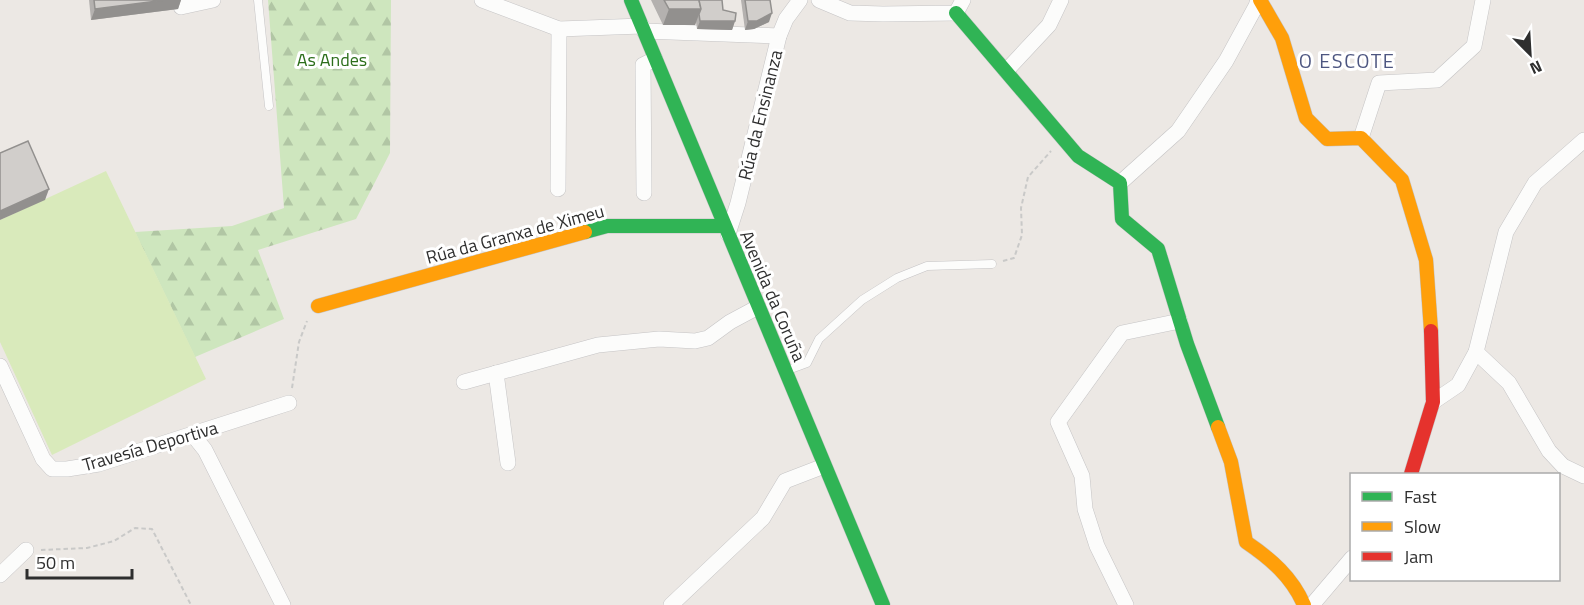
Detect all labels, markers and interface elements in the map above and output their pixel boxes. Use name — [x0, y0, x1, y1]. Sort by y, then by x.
north arrow — [1500, 24, 1560, 84]
district label: O ESCOTE — [1299, 45, 1395, 76]
park label: As Andes — [297, 46, 367, 73]
street label: Rúa da Ensinanza — [731, 47, 789, 183]
text: N — [1526, 54, 1546, 81]
street label: Rúa da Granxa de Ximeu — [423, 197, 607, 271]
street label: Avenida da Coruña — [733, 226, 813, 366]
street label: Travesía Deportiva — [79, 414, 221, 478]
legend — [1350, 473, 1560, 581]
text: Fast — [1404, 483, 1437, 510]
text: Slow — [1404, 513, 1441, 540]
scale bar — [27, 542, 132, 580]
text: Jam — [1404, 543, 1433, 570]
text: 50 m — [36, 549, 75, 576]

